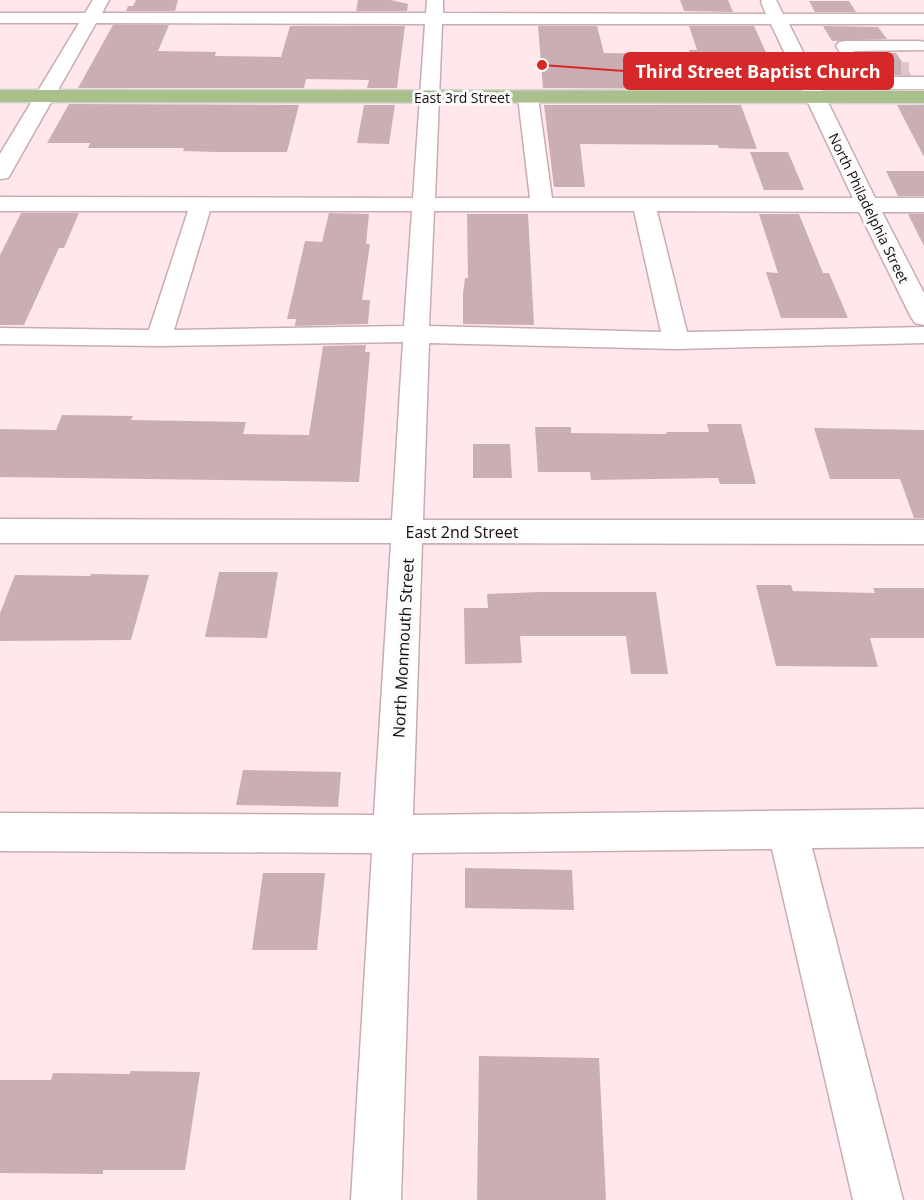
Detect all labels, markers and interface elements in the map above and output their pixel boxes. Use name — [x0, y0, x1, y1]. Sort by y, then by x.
callout: Third Street Baptist Church — [624, 53, 893, 89]
text: Third Street Baptist Church — [635, 59, 881, 83]
street label: East 3rd Street — [414, 88, 510, 107]
street label: North Philadelphia Street — [824, 130, 914, 286]
street label: East 2nd Street — [406, 521, 519, 543]
street label: North Monmouth Street — [387, 557, 419, 739]

